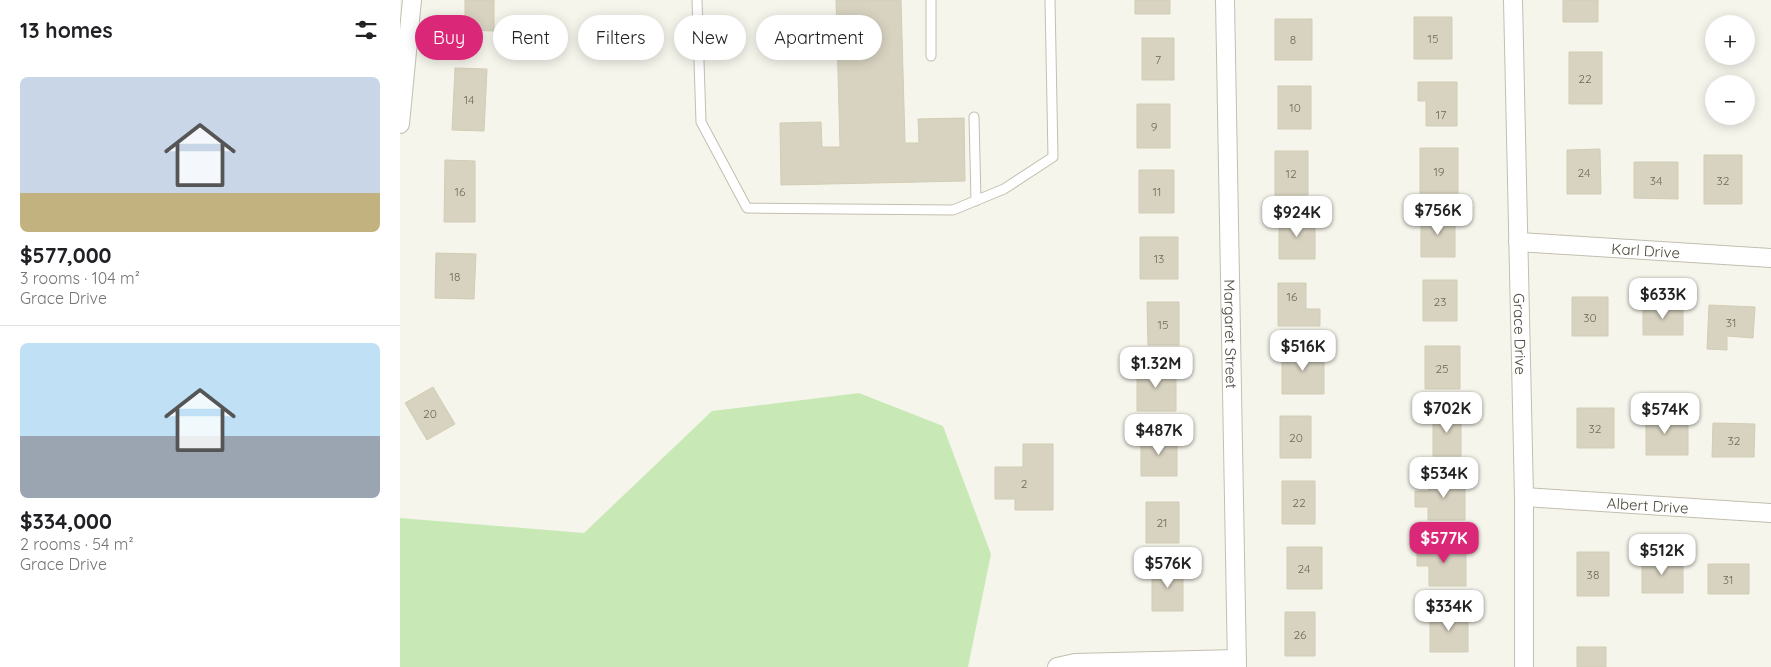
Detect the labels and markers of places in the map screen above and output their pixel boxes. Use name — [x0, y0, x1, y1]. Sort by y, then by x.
pin: $756K — [1403, 194, 1473, 236]
pin: $924K — [1262, 196, 1332, 238]
pin: $633K — [1628, 278, 1698, 320]
pin: $516K — [1268, 330, 1338, 372]
pin: $1.32M — [1115, 346, 1197, 389]
pin: $702K — [1412, 392, 1482, 434]
pin: $574K — [1630, 392, 1700, 435]
pin: $487K — [1124, 414, 1194, 456]
pin: $534K — [1409, 456, 1479, 499]
pin: $577K — [1409, 522, 1479, 564]
pin: $512K — [1627, 534, 1697, 576]
pin: $576K — [1133, 546, 1203, 589]
pin: $334K — [1414, 590, 1484, 632]

